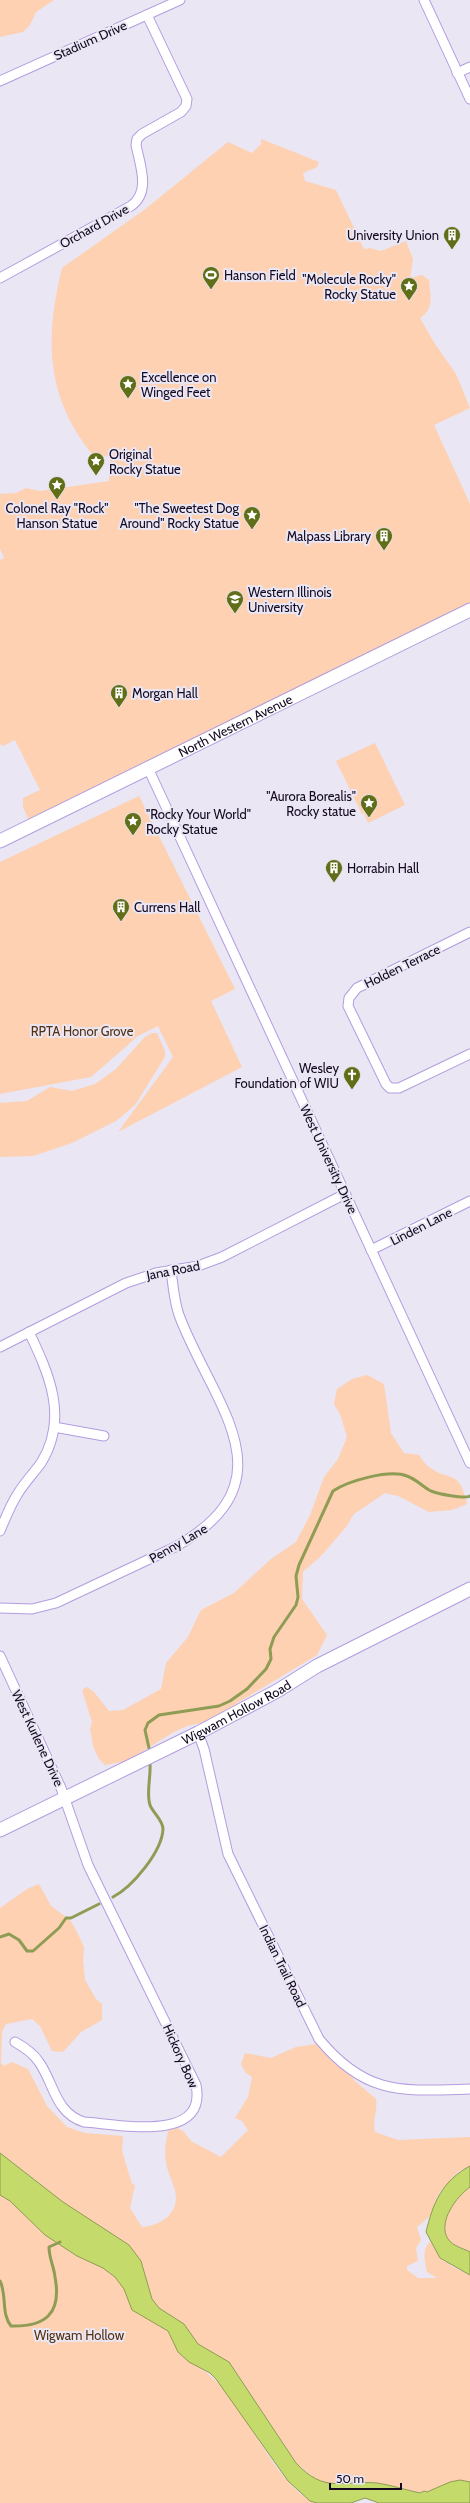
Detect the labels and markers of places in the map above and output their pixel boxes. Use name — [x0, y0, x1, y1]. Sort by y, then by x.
building icon: University Union — [442, 225, 462, 250]
place label: University Union — [347, 227, 439, 243]
sports icon: Hanson Field — [201, 265, 221, 290]
place label: Hanson Field — [224, 267, 296, 283]
place label: "Molecule Rocky" Rocky Statue — [302, 271, 396, 302]
place icon: "Molecule Rocky" Rocky Statue — [399, 276, 419, 301]
place label: Excellence on Winged Feet — [141, 369, 216, 400]
place icon: Excellence on Winged Feet — [118, 374, 138, 399]
place label: Original Rocky Statue — [109, 446, 181, 477]
place icon: Original Rocky Statue — [86, 451, 106, 476]
place icon: Colonel Ray "Rock" Hanson Statue — [47, 475, 67, 500]
place label: Colonel Ray "Rock" Hanson Statue — [5, 500, 109, 531]
place label: "The Sweetest Dog Around" Rocky Statue — [120, 500, 240, 531]
place icon: "The Sweetest Dog Around" Rocky Statue — [242, 505, 262, 530]
building icon: Malpass Library — [374, 526, 394, 551]
place label: Malpass Library — [287, 528, 371, 544]
place label: Western Illinois University — [248, 584, 332, 615]
school or university icon: Western Illinois University — [225, 589, 245, 614]
building icon: Morgan Hall — [109, 683, 129, 708]
place label: Morgan Hall — [132, 685, 198, 701]
place label: "Aurora Borealis" Rocky statue — [266, 788, 356, 819]
place icon: "Aurora Borealis" Rocky statue — [359, 793, 379, 818]
place label: "Rocky Your World" Rocky Statue — [146, 806, 251, 837]
place icon: "Rocky Your World" Rocky Statue — [123, 811, 143, 836]
building icon: Horrabin Hall — [324, 858, 344, 883]
place label: Horrabin Hall — [347, 860, 419, 876]
building icon: Currens Hall — [111, 897, 131, 922]
place label: Currens Hall — [134, 899, 200, 915]
place label: Wesley Foundation of WIU — [234, 1060, 339, 1091]
church icon: Wesley Foundation of WIU — [342, 1065, 362, 1090]

